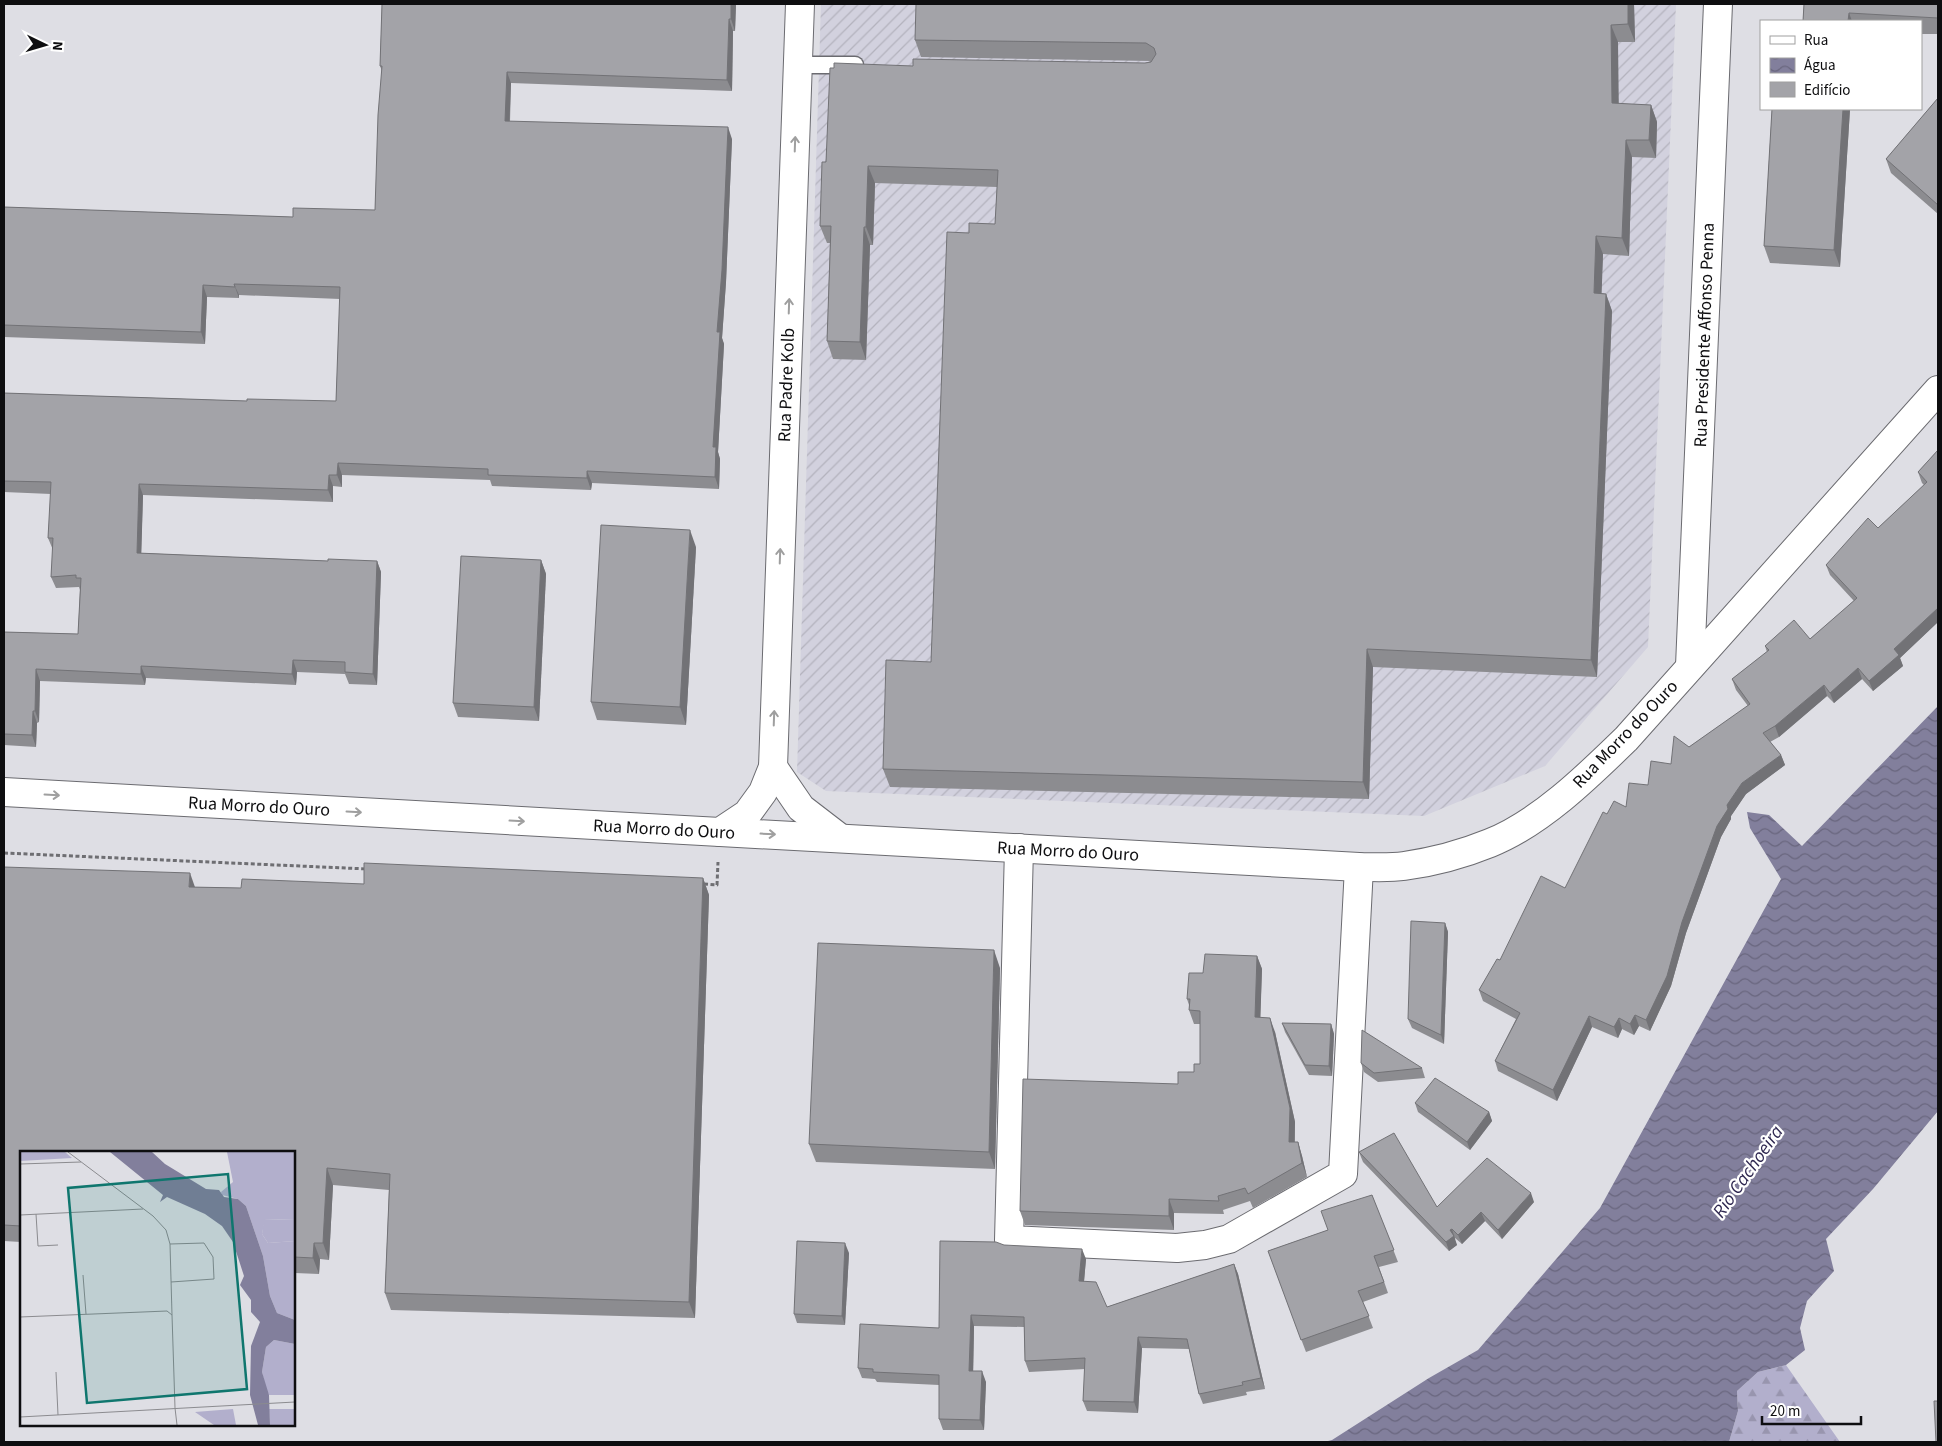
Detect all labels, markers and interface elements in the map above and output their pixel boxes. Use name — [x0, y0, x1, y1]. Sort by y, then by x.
north arrow — [20, 20, 70, 70]
legend — [1760, 20, 1922, 110]
text: Rua — [1804, 30, 1828, 51]
text: N — [47, 41, 67, 52]
text: Água — [1804, 55, 1835, 76]
text: Edifício — [1804, 80, 1851, 101]
one-way arrow — [790, 136, 800, 152]
street label: Rua Presidente Affonso Penna — [1688, 222, 1721, 448]
one-way arrow — [785, 298, 794, 314]
street label: Rua Padre Kolb — [772, 327, 801, 443]
one-way arrow — [776, 548, 785, 564]
street label: Rua Morro do Ouro — [1567, 675, 1684, 794]
one-way arrow — [770, 711, 779, 727]
one-way arrow — [44, 790, 60, 799]
street label: Rua Morro do Ouro — [187, 790, 331, 823]
one-way arrow — [346, 807, 362, 816]
street label: Rua Morro do Ouro — [592, 813, 736, 846]
one-way arrow — [508, 816, 524, 825]
one-way arrow — [760, 830, 776, 839]
street label: Rua Morro do Ouro — [996, 835, 1140, 868]
water label: Rio Cachoeira — [1706, 1120, 1790, 1224]
inset map — [20, 1151, 295, 1426]
scale bar — [1762, 1394, 1861, 1426]
text: 20 m — [1770, 1401, 1800, 1422]

